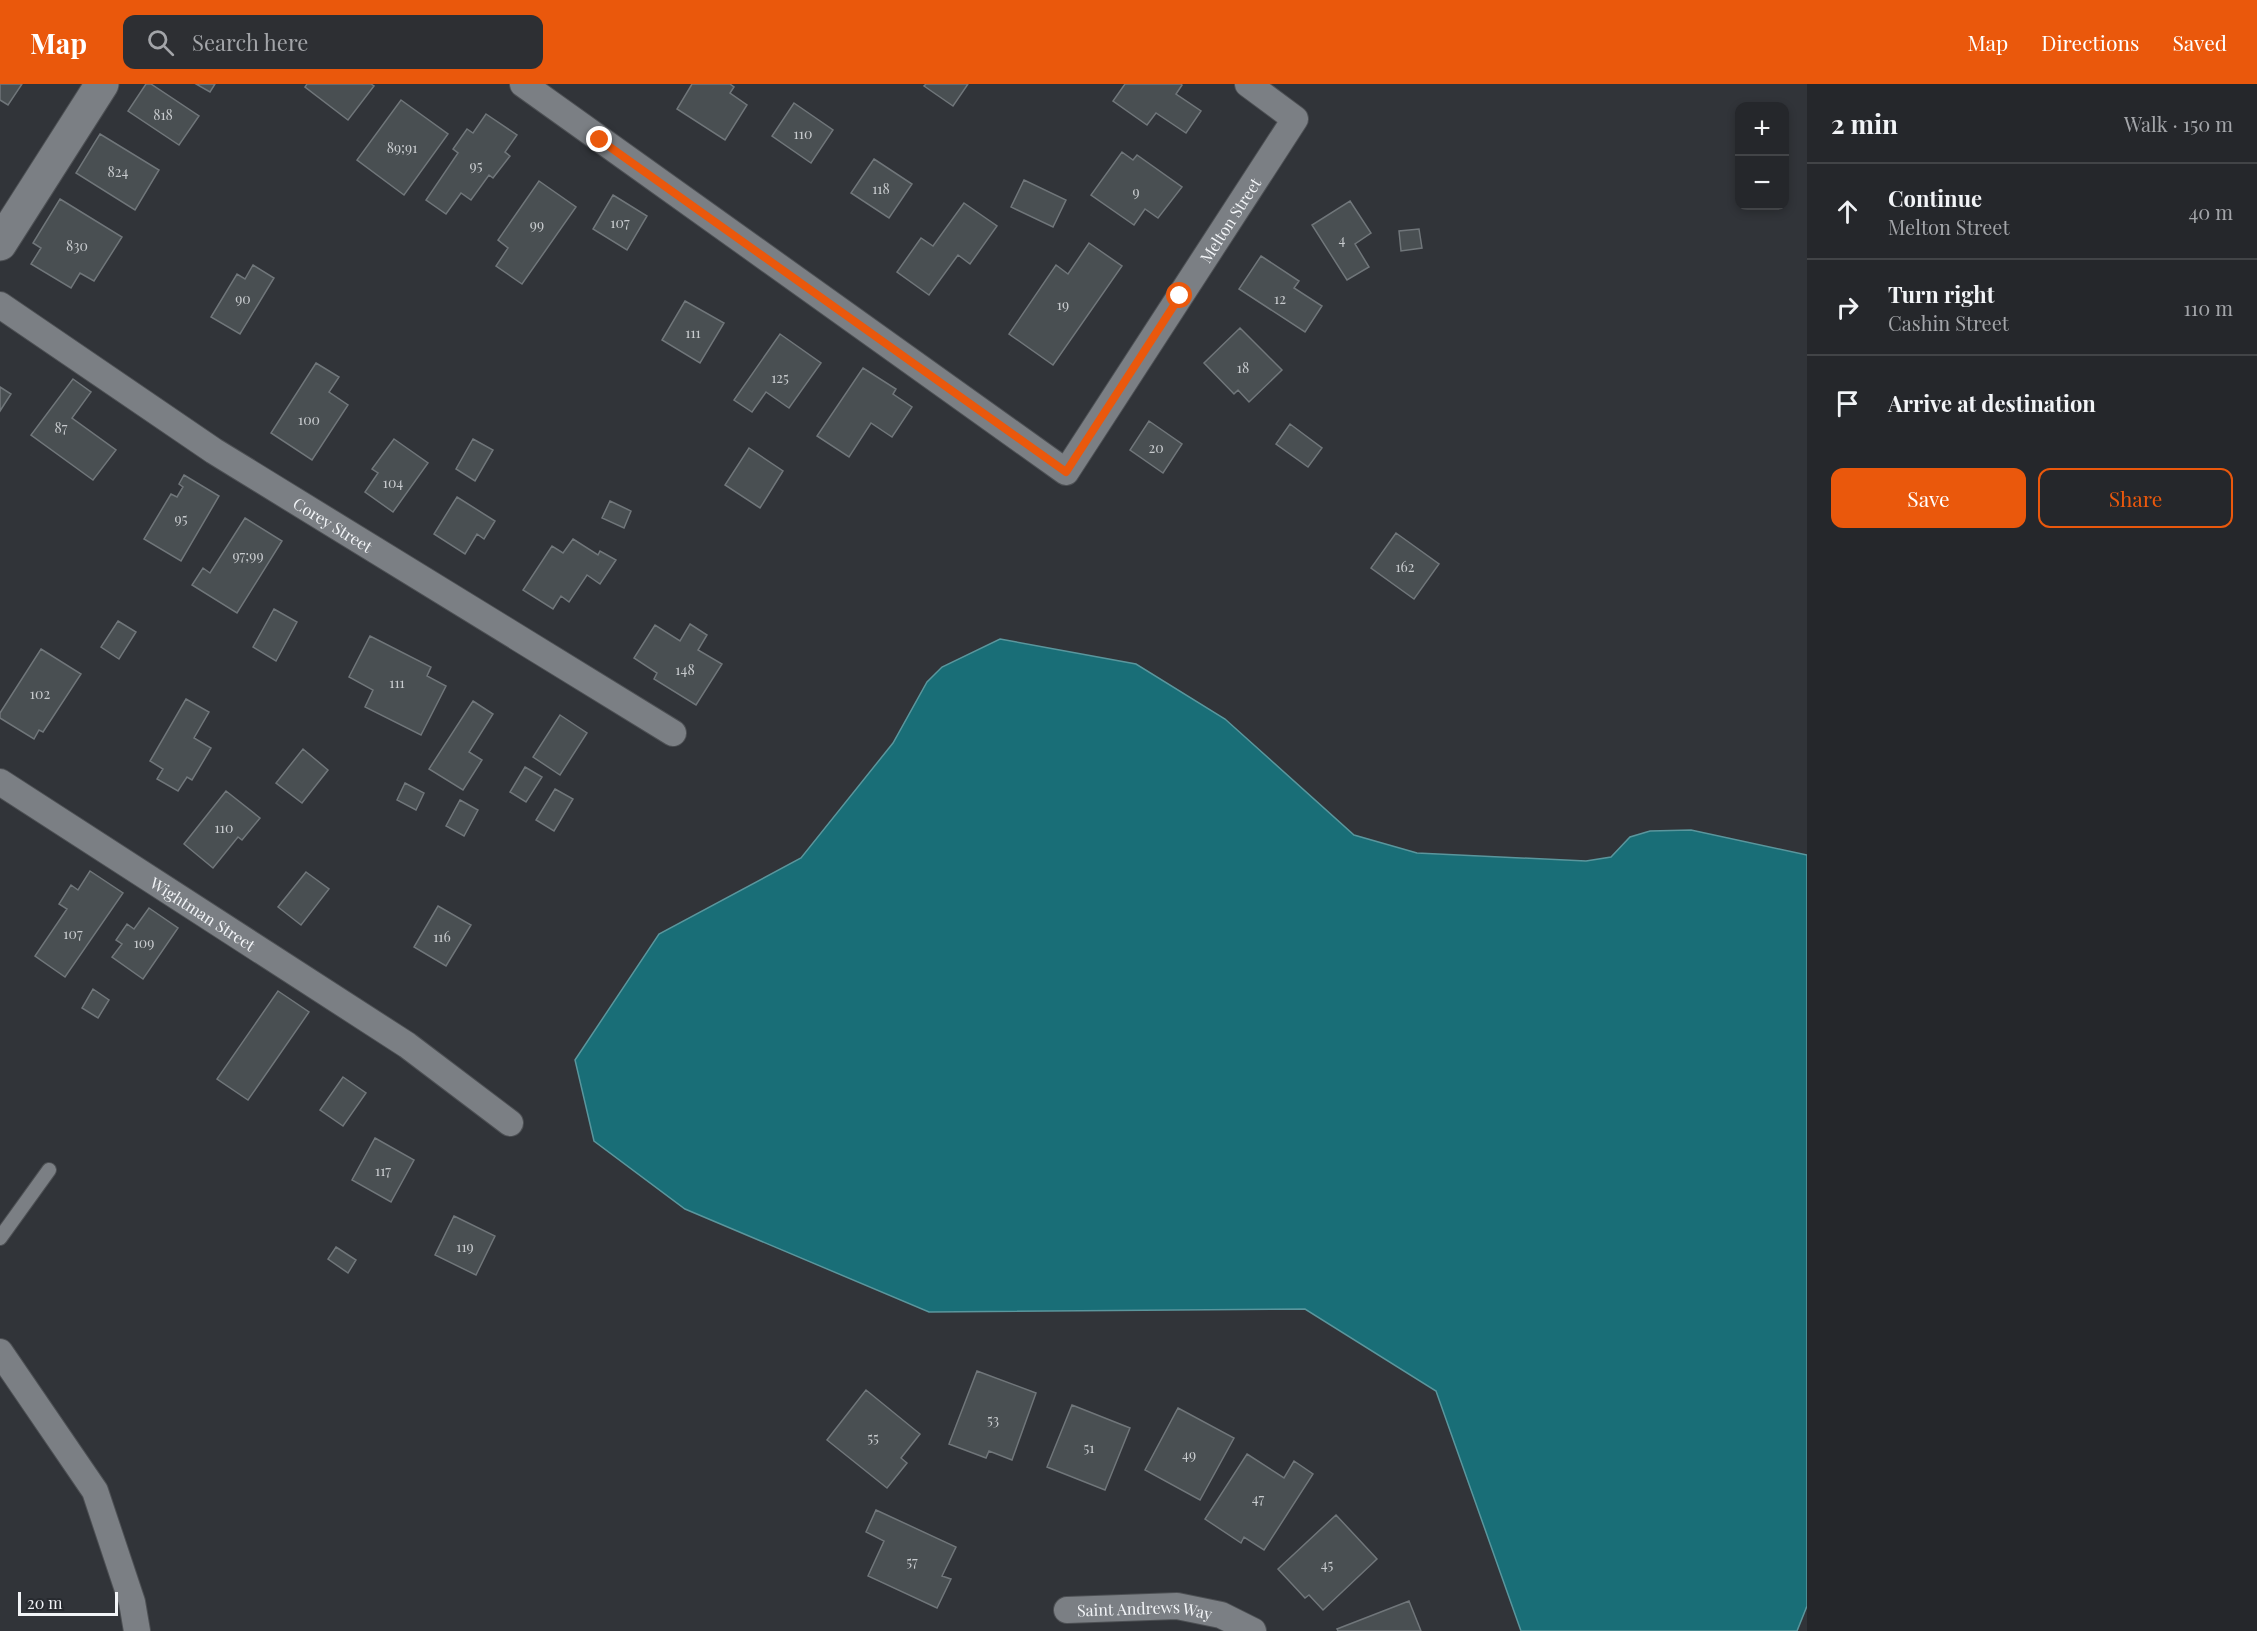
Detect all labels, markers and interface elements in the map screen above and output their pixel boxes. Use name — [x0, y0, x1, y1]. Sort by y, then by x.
search box — [123, 15, 543, 69]
text: Map — [30, 24, 87, 61]
icon: search — [144, 26, 177, 59]
text: Search here — [192, 27, 308, 57]
text: Map — [1967, 28, 2008, 56]
text: Directions — [2041, 28, 2139, 56]
text: Saved — [2172, 28, 2227, 56]
map controls — [1735, 102, 1789, 210]
button: + — [1735, 102, 1789, 156]
house number: 818 — [153, 105, 173, 124]
text: 2 min — [1831, 106, 1898, 141]
text: Walk · 150 m — [2124, 110, 2233, 137]
house number: 110 — [794, 124, 812, 143]
route end — [586, 126, 612, 152]
house number: 89;91 — [387, 138, 417, 157]
house number: 95 — [470, 156, 483, 175]
button: − — [1735, 156, 1789, 210]
house number: 824 — [108, 162, 129, 181]
street label: Melton Street — [1194, 173, 1265, 266]
house number: 118 — [872, 179, 890, 198]
house number: 9 — [1132, 182, 1140, 201]
text: Continue — [1888, 183, 1982, 213]
icon: ahead — [1831, 195, 1864, 228]
text: 40 m — [2188, 198, 2233, 225]
house number: 107 — [610, 213, 630, 232]
text: Melton Street — [1888, 213, 2010, 240]
house number: 99 — [530, 215, 544, 234]
house number: 4 — [1339, 230, 1346, 249]
house number: 830 — [66, 236, 88, 255]
text: Turn right — [1888, 279, 1994, 309]
route start — [1166, 282, 1192, 308]
house number: 90 — [235, 289, 251, 308]
house number: 12 — [1274, 289, 1286, 308]
icon: right — [1831, 291, 1864, 324]
text: 110 m — [2183, 294, 2233, 321]
house number: 19 — [1057, 295, 1069, 314]
text: Cashin Street — [1888, 309, 2009, 336]
house number: 111 — [685, 323, 701, 342]
house number: 18 — [1237, 358, 1249, 377]
house number: 125 — [771, 368, 789, 387]
icon: arrive — [1831, 387, 1864, 420]
text: Arrive at destination — [1888, 388, 2096, 418]
house number: 100 — [298, 410, 320, 429]
house number: 87 — [55, 418, 68, 437]
house number: 20 — [1148, 438, 1164, 457]
button: Save — [1831, 468, 2026, 528]
button: Share — [2038, 468, 2233, 528]
house number: 104 — [383, 473, 403, 492]
street label: Corey Street — [290, 492, 377, 557]
house number: 95 — [175, 509, 188, 528]
house number: 97;99 — [232, 546, 264, 565]
house number: 162 — [1395, 557, 1415, 576]
house number: 148 — [675, 660, 695, 679]
house number: 111 — [389, 673, 405, 692]
house number: 102 — [30, 684, 50, 703]
house number: 110 — [215, 818, 233, 837]
street label: Wightman Street — [146, 871, 260, 955]
house number: 107 — [63, 924, 83, 943]
house number: 116 — [433, 927, 451, 946]
house number: 109 — [134, 933, 154, 952]
house number: 117 — [375, 1161, 391, 1180]
house number: 119 — [456, 1237, 474, 1256]
house number: 53 — [987, 1410, 999, 1429]
house number: 55 — [867, 1428, 879, 1447]
house number: 51 — [1084, 1438, 1095, 1457]
house number: 49 — [1182, 1445, 1196, 1464]
house number: 47 — [1252, 1489, 1265, 1508]
house number: 57 — [906, 1552, 918, 1571]
house number: 45 — [1321, 1555, 1334, 1574]
scale bar — [18, 1589, 118, 1616]
text: 20 m — [27, 1592, 62, 1613]
street label: Saint Andrews Way — [1077, 1595, 1214, 1623]

